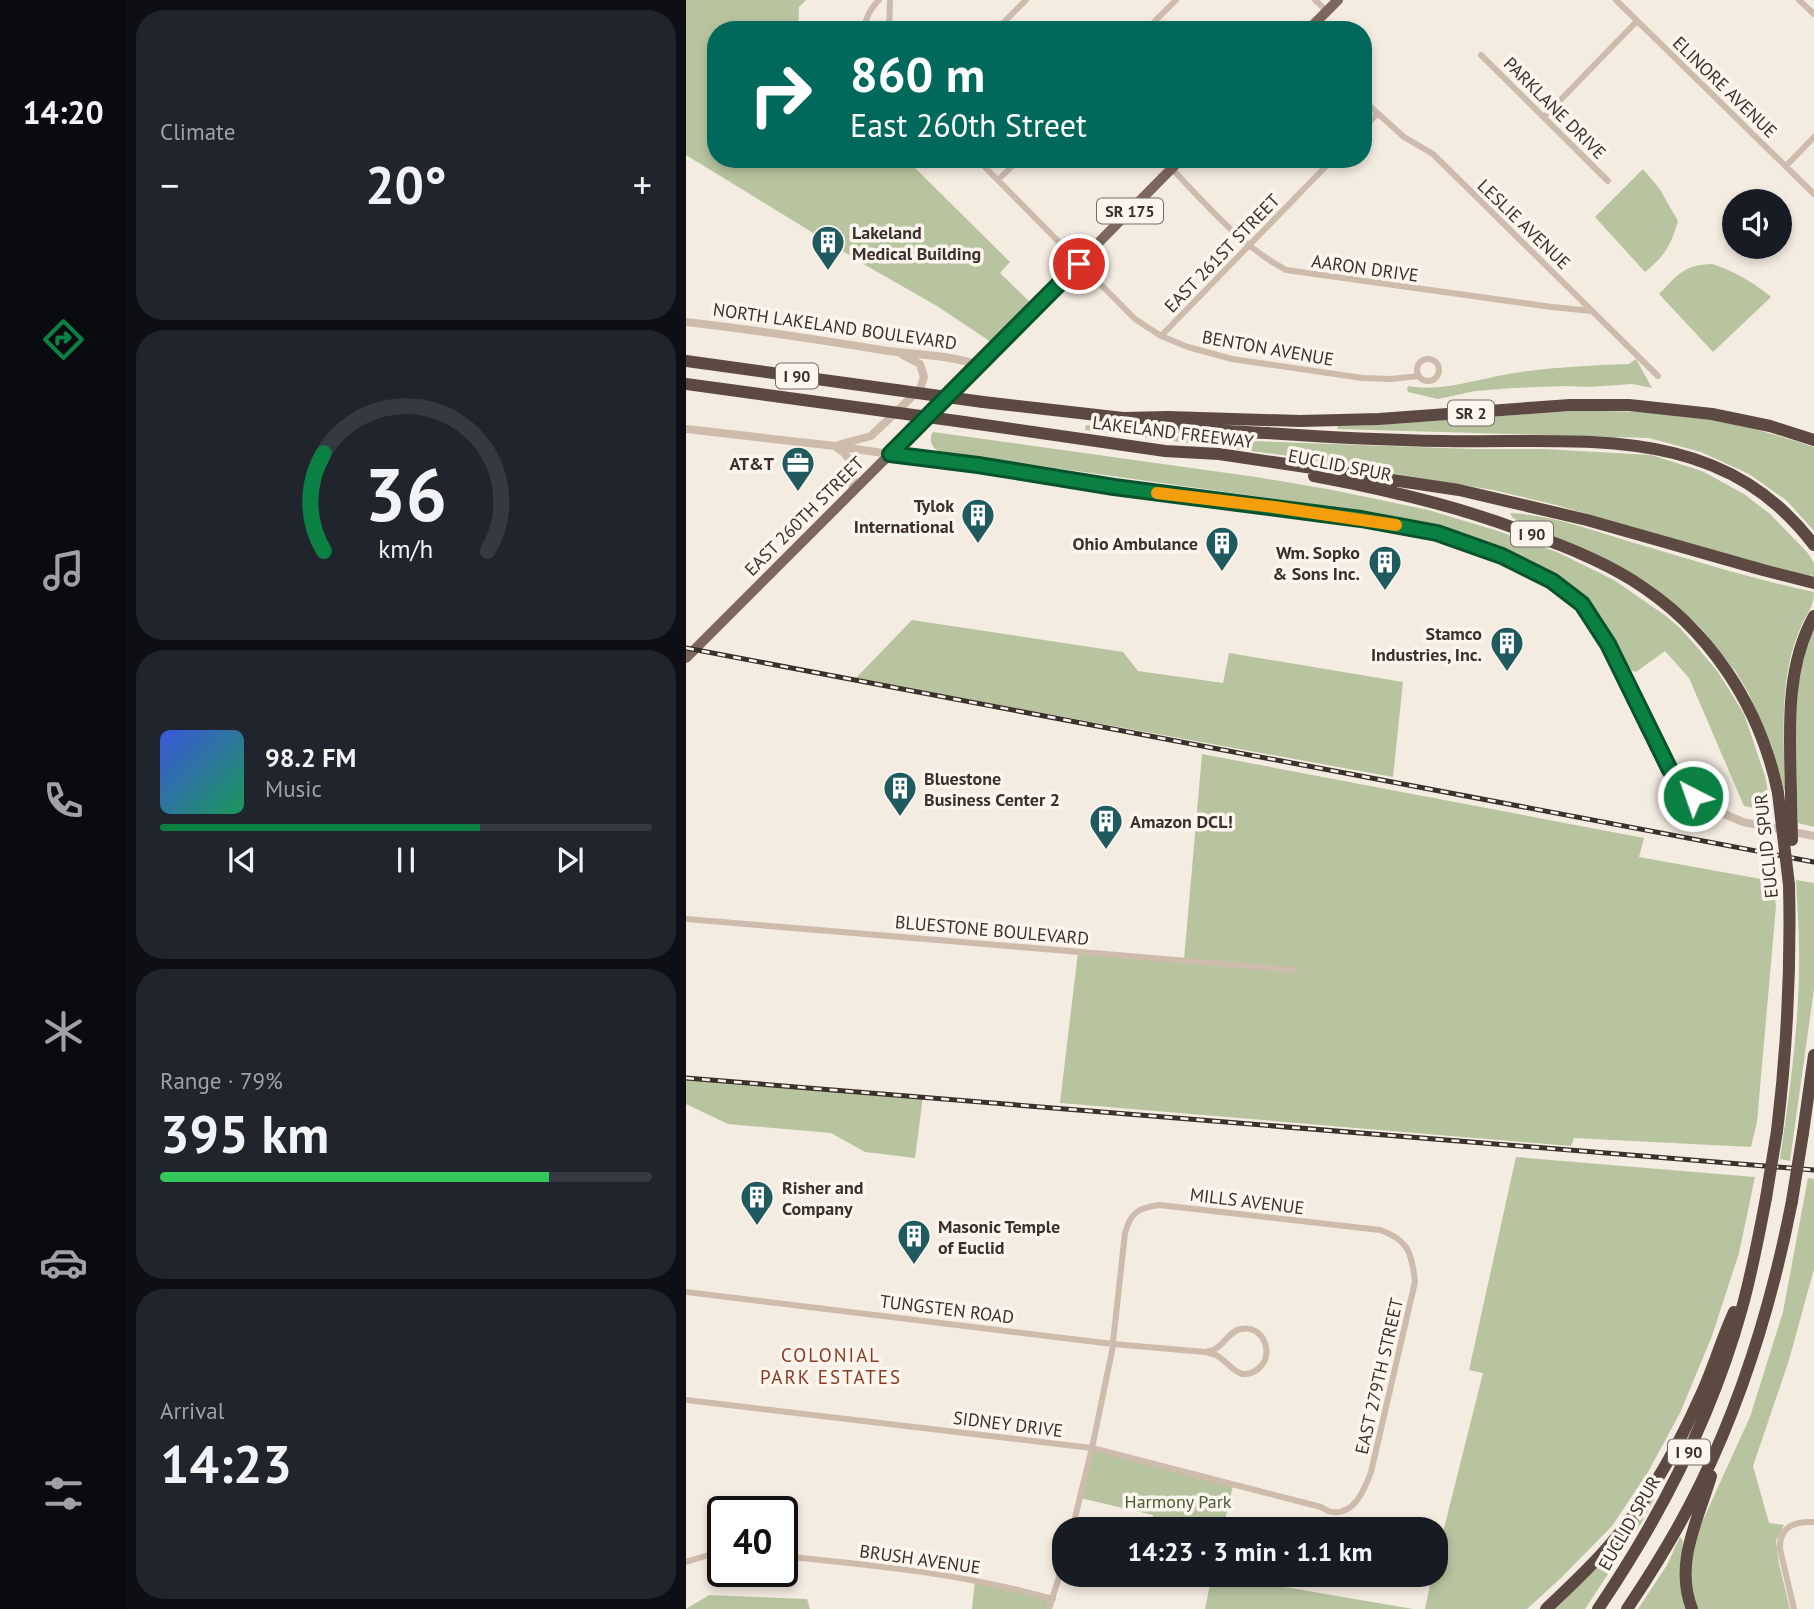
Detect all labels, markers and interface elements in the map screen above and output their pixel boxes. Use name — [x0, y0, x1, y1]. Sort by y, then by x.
street label: ELINORE AVENUE — [1668, 31, 1782, 143]
text: 860 m — [850, 42, 985, 106]
icon: right — [735, 49, 826, 140]
street label: PARKLANE DRIVE — [1499, 52, 1611, 164]
text: 14:20 — [22, 91, 104, 133]
text: East 260th Street — [850, 104, 1087, 146]
text: Climate — [160, 117, 235, 146]
text: 20° — [365, 151, 447, 218]
text: − — [160, 160, 179, 209]
text: + — [633, 160, 652, 209]
street label: LESLIE AVENUE — [1473, 174, 1575, 274]
street label: EAST 261ST STREET — [1159, 189, 1285, 317]
map controls — [1722, 189, 1792, 259]
button: sound — [1722, 189, 1792, 259]
road number: SR 175 — [1097, 198, 1163, 224]
place label: Lakeland Medical Building — [852, 221, 981, 265]
building icon: Lakeland Medical Building — [809, 223, 847, 272]
pin — [1049, 234, 1109, 294]
icon: arrive — [1060, 245, 1098, 283]
street label: AARON DRIVE — [1310, 249, 1420, 287]
street label: NORTH LAKELAND BOULEVARD — [712, 297, 958, 355]
icon: directions — [39, 315, 88, 364]
street label: BENTON AVENUE — [1200, 325, 1336, 371]
road number: I 90 — [776, 364, 818, 388]
road number: SR 2 — [1448, 400, 1494, 426]
street label: LAKELAND FREEWAY — [1091, 411, 1255, 453]
office icon: AT&T — [779, 444, 817, 493]
street label: EUCLID SPUR — [1286, 444, 1394, 486]
text: 36 — [365, 447, 447, 541]
street label: EAST 260TH STREET — [739, 451, 869, 581]
place label: AT&T — [729, 452, 775, 475]
place label: Tylok International — [854, 494, 955, 538]
building icon: Tylok International — [959, 496, 997, 545]
road number: I 90 — [1511, 522, 1553, 547]
building icon: Ohio Ambulance — [1203, 524, 1241, 573]
text: km/h — [379, 532, 433, 564]
place label: Ohio Ambulance — [1072, 532, 1198, 555]
place label: Wm. Sopko & Sons Inc. — [1272, 541, 1360, 585]
building icon: Wm. Sopko & Sons Inc. — [1366, 543, 1404, 592]
icon: music — [39, 546, 88, 595]
place label: Stamco Industries, Inc. — [1371, 622, 1482, 666]
building icon: Stamco Industries, Inc. — [1488, 624, 1526, 673]
text: 98.2 FM — [265, 741, 356, 774]
position arrow — [1656, 759, 1730, 833]
place label: Bluestone Business Center 2 — [924, 767, 1060, 811]
building icon: Bluestone Business Center 2 — [881, 769, 919, 818]
text: Music — [265, 774, 322, 803]
icon: phone — [39, 776, 88, 825]
street label: EUCLID SPUR — [1749, 792, 1783, 899]
building icon: Amazon DCL! — [1087, 802, 1125, 851]
place label: Amazon DCL! — [1130, 810, 1233, 833]
icon: previous — [223, 841, 261, 879]
icon: pause — [387, 841, 425, 879]
icon: next — [551, 841, 589, 879]
street label: BLUESTONE BOULEVARD — [894, 910, 1090, 950]
icon: climate — [39, 1007, 88, 1056]
text: Range · 79% — [160, 1066, 283, 1095]
text: 395 km — [160, 1100, 329, 1167]
place label: Risher and Company — [782, 1176, 864, 1220]
building icon: Risher and Company — [738, 1178, 776, 1227]
street label: MILLS AVENUE — [1189, 1183, 1305, 1219]
place label: Masonic Temple of Euclid — [938, 1215, 1060, 1259]
building icon: Masonic Temple of Euclid — [895, 1217, 933, 1266]
icon: car — [39, 1238, 88, 1287]
street label: TUNGSTEN ROAD — [879, 1289, 1015, 1329]
street label: EAST 279TH STREET — [1350, 1296, 1408, 1456]
district label: COLONIAL PARK ESTATES — [760, 1343, 902, 1389]
text: Arrival — [160, 1396, 224, 1425]
street label: SIDNEY DRIVE — [952, 1406, 1064, 1442]
text: 14:23 — [160, 1430, 292, 1497]
road number: I 90 — [1668, 1440, 1710, 1464]
icon: filters — [39, 1469, 88, 1518]
street label: EUCLID SPUR — [1593, 1472, 1665, 1574]
park label: Harmony Park — [1125, 1490, 1232, 1513]
speed limit sign: 40 — [707, 1496, 798, 1587]
text: 14:23 · 3 min · 1.1 km — [1128, 1535, 1373, 1568]
street label: BRUSH AVENUE — [858, 1539, 982, 1579]

